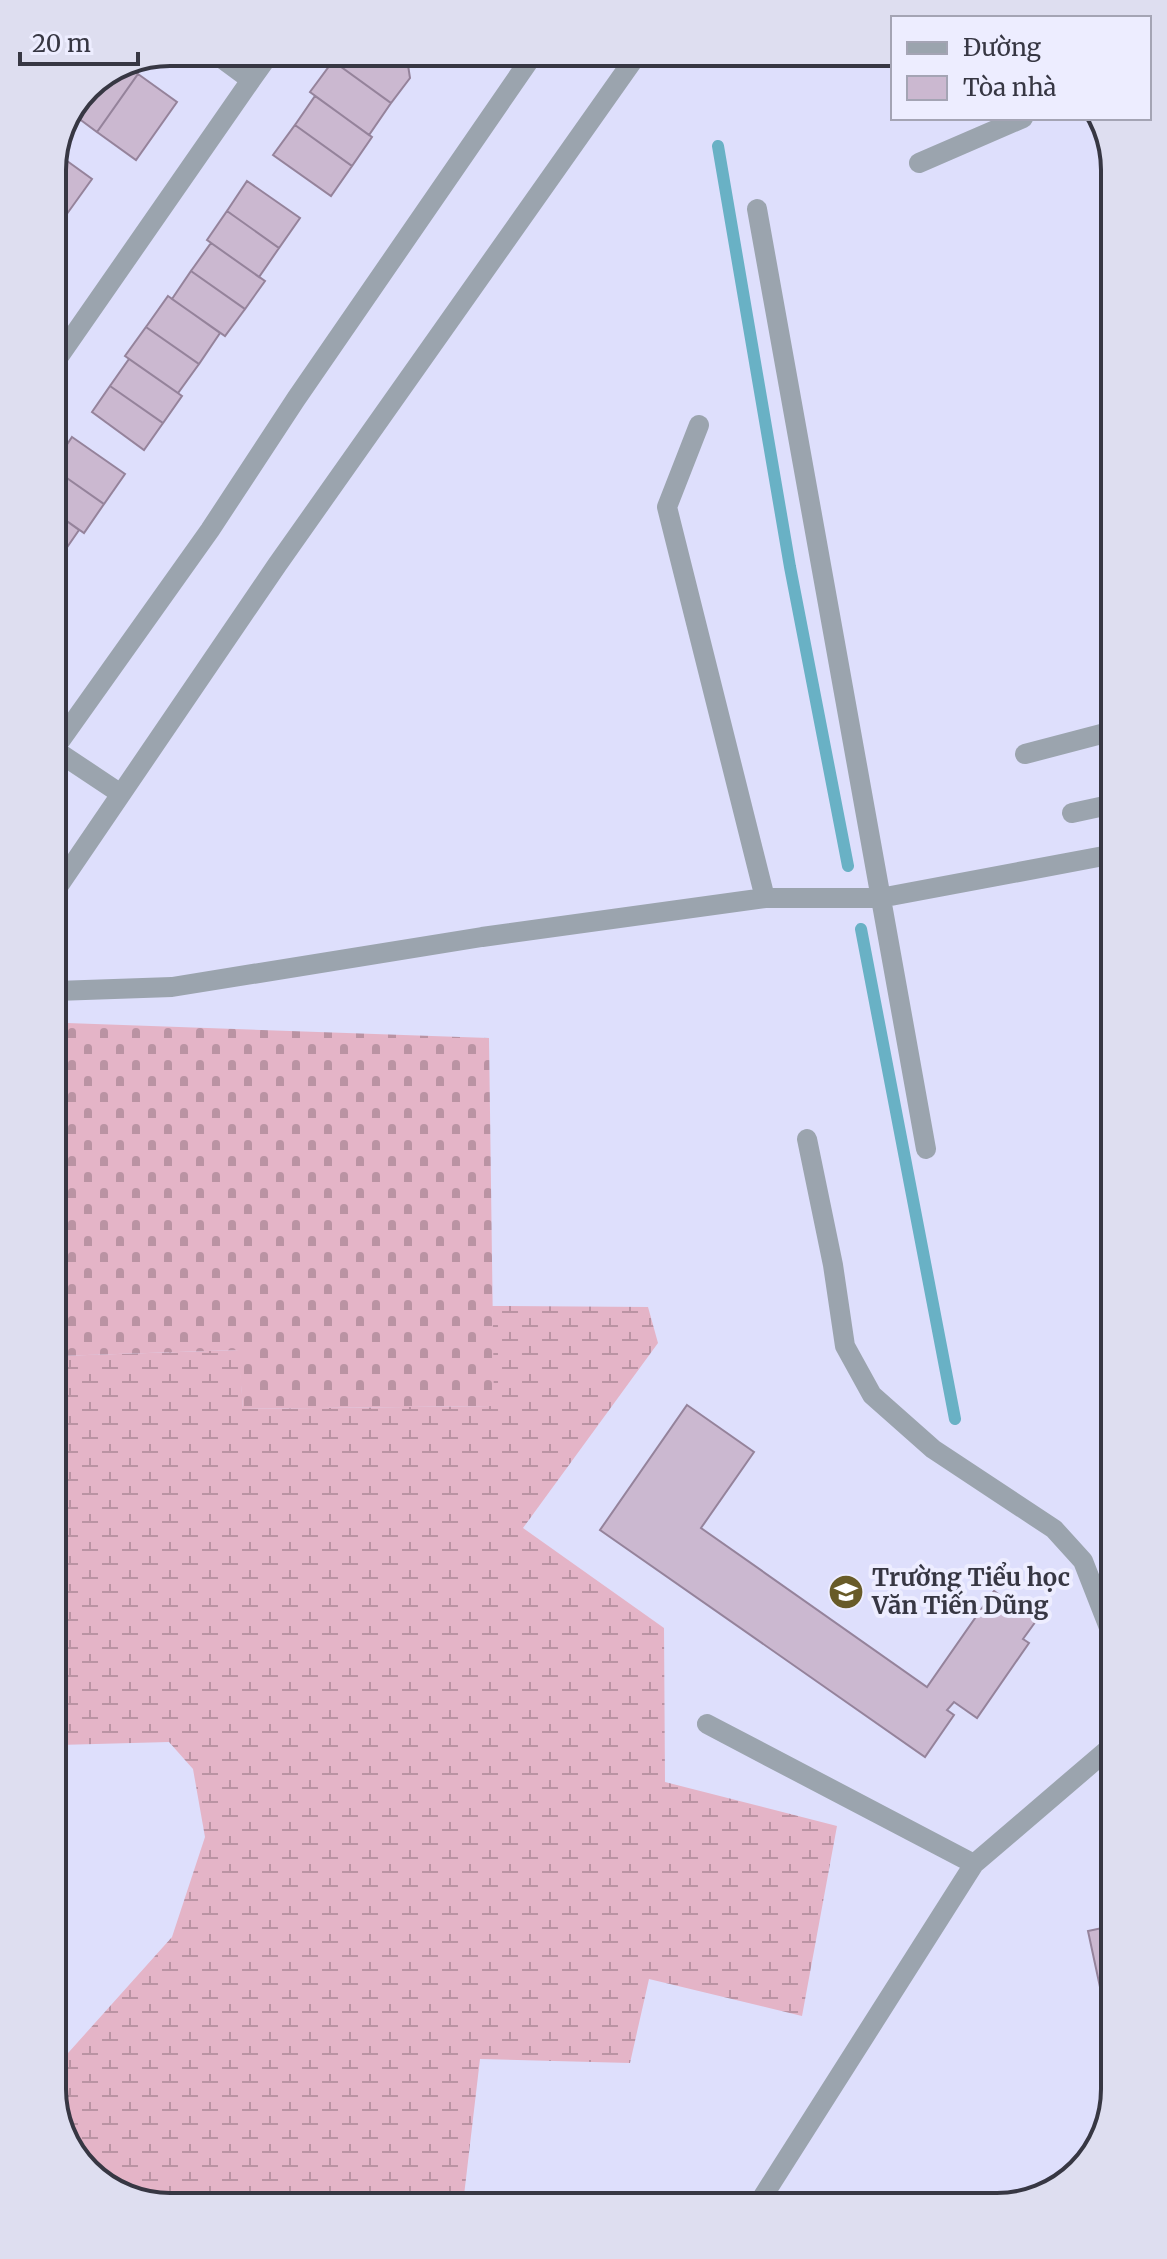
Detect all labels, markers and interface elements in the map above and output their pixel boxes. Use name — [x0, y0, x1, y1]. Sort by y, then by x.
scale bar — [20, 16, 138, 66]
legend — [891, 16, 1151, 120]
text: 20 m — [32, 28, 91, 59]
text: Đường — [963, 32, 1042, 63]
text: Tòa nhà — [963, 72, 1057, 103]
place label: Trường Tiểu học Văn Tiến Dũng — [871, 1562, 1070, 1621]
school or university icon: Trường Tiểu học Văn Tiến Dũng — [827, 1573, 865, 1611]

